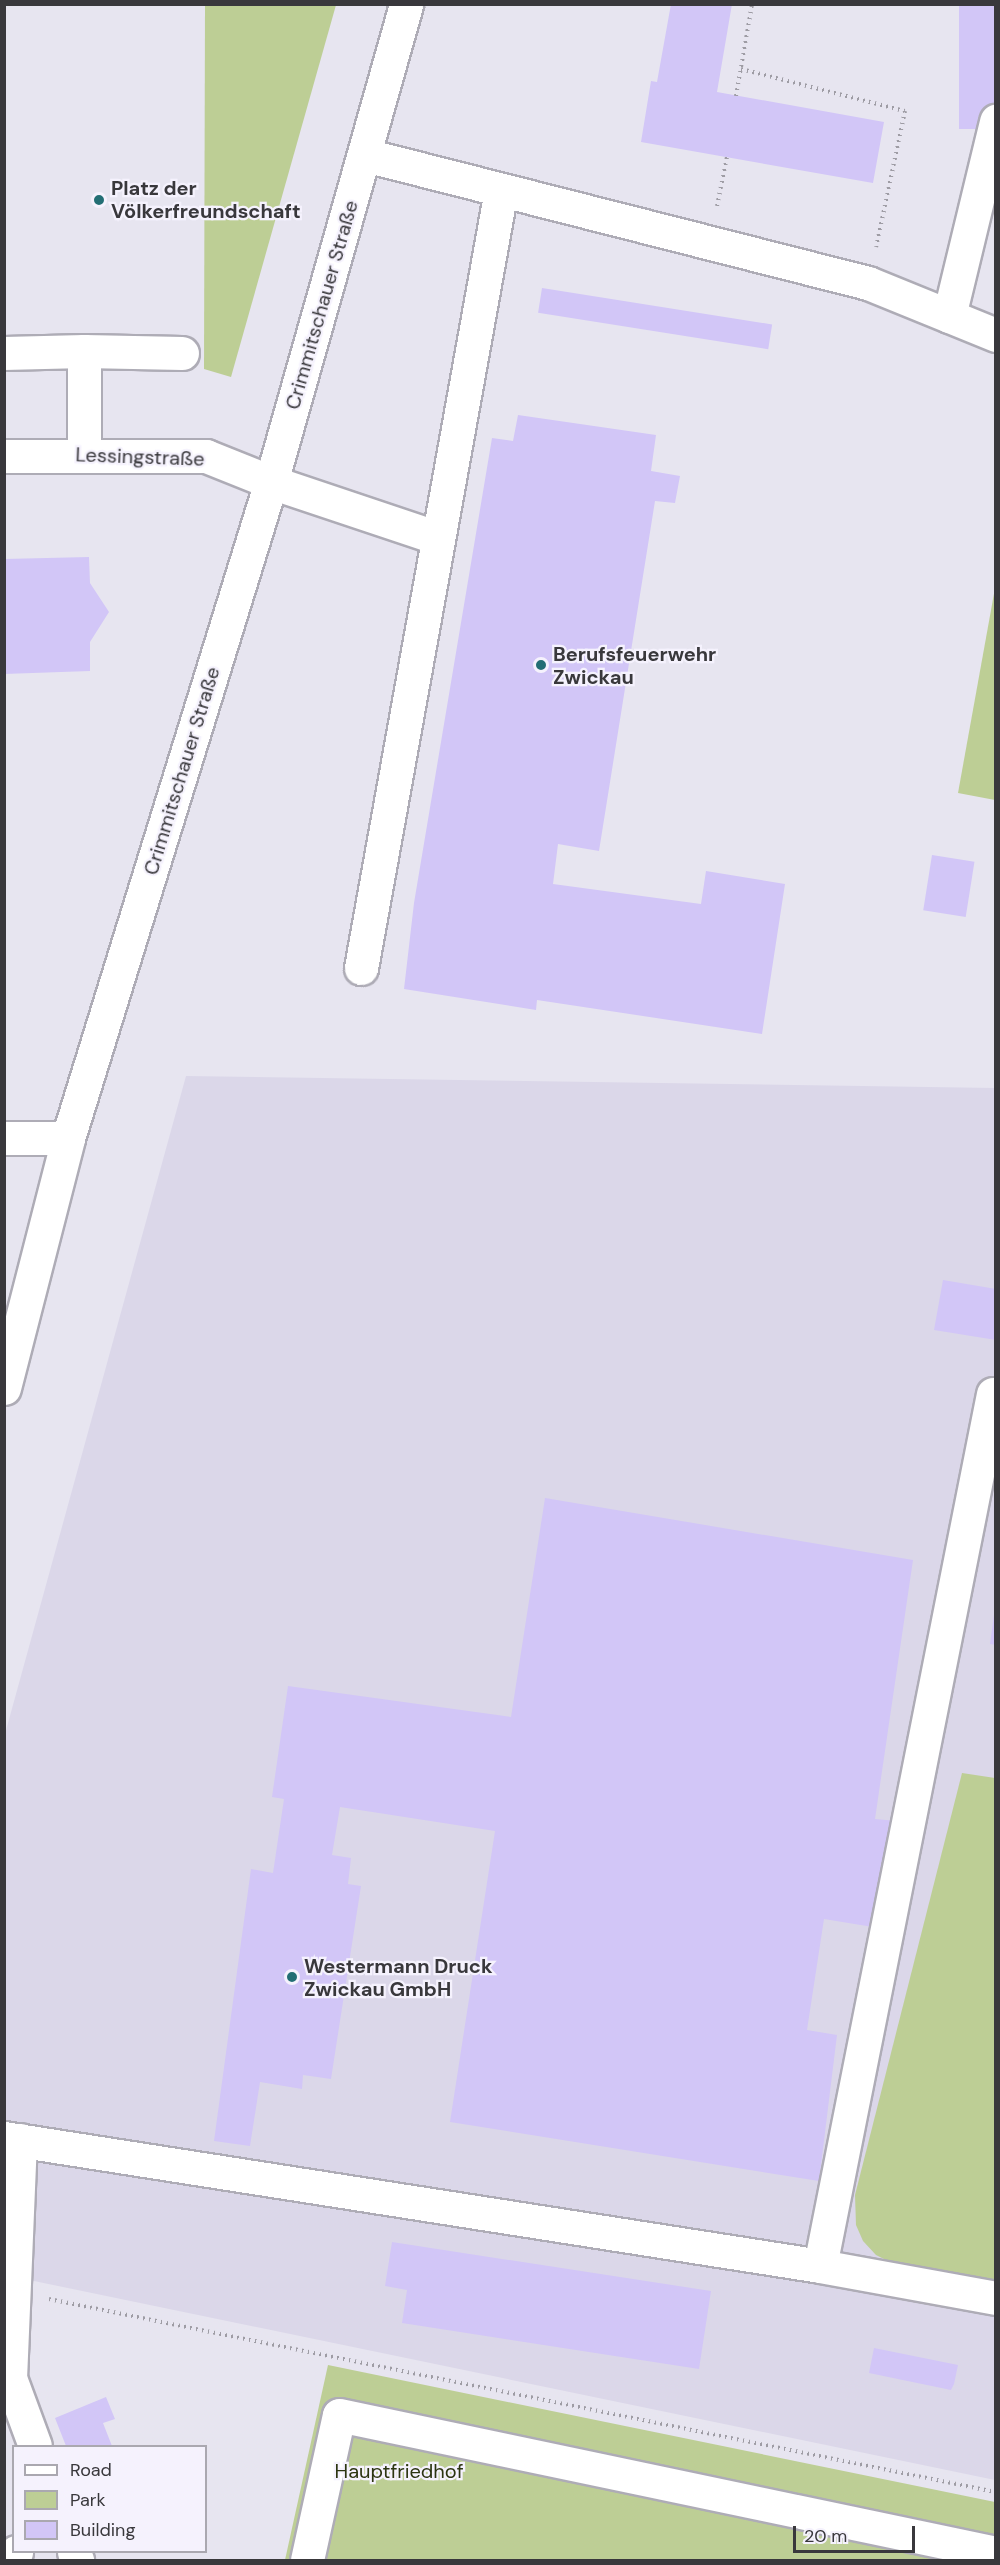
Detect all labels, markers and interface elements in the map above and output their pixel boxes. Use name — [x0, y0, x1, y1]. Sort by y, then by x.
place label: Platz der Völkerfreundschaft — [111, 176, 301, 223]
marker: Platz der Völkerfreundschaft — [92, 193, 106, 207]
street label: Crimmitschauer Straße — [281, 198, 363, 412]
street label: Lessingstraße — [75, 443, 205, 471]
place label: Berufsfeuerwehr Zwickau — [553, 642, 716, 689]
marker: Berufsfeuerwehr Zwickau — [534, 658, 548, 672]
street label: Crimmitschauer Straße — [139, 664, 225, 878]
place label: Westermann Druck Zwickau GmbH — [304, 1954, 493, 2001]
marker: Westermann Druck Zwickau GmbH — [285, 1970, 299, 1984]
legend — [12, 2445, 207, 2553]
text: Road — [70, 2458, 112, 2482]
park label: Hauptfriedhof — [335, 2459, 463, 2483]
text: Park — [70, 2488, 106, 2512]
scale bar — [796, 2514, 918, 2552]
text: Building — [70, 2518, 135, 2542]
text: 20 m — [804, 2524, 847, 2548]

